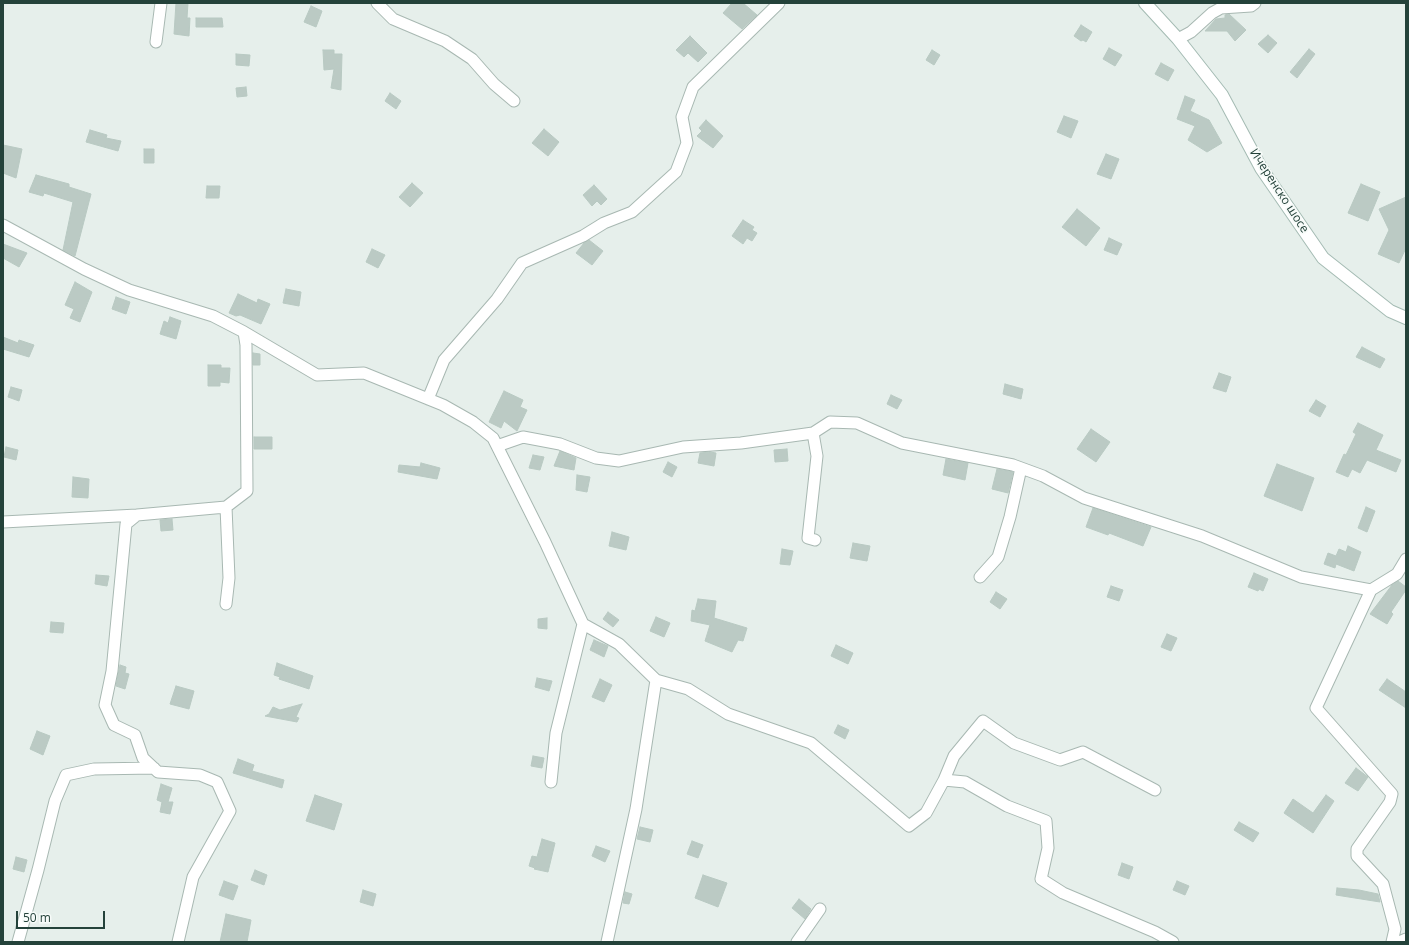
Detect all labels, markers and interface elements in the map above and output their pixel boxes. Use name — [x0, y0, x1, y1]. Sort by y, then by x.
street label: Ичеренско шосе — [1246, 146, 1312, 236]
scale bar — [18, 903, 107, 929]
text: 50 m — [23, 909, 51, 926]

